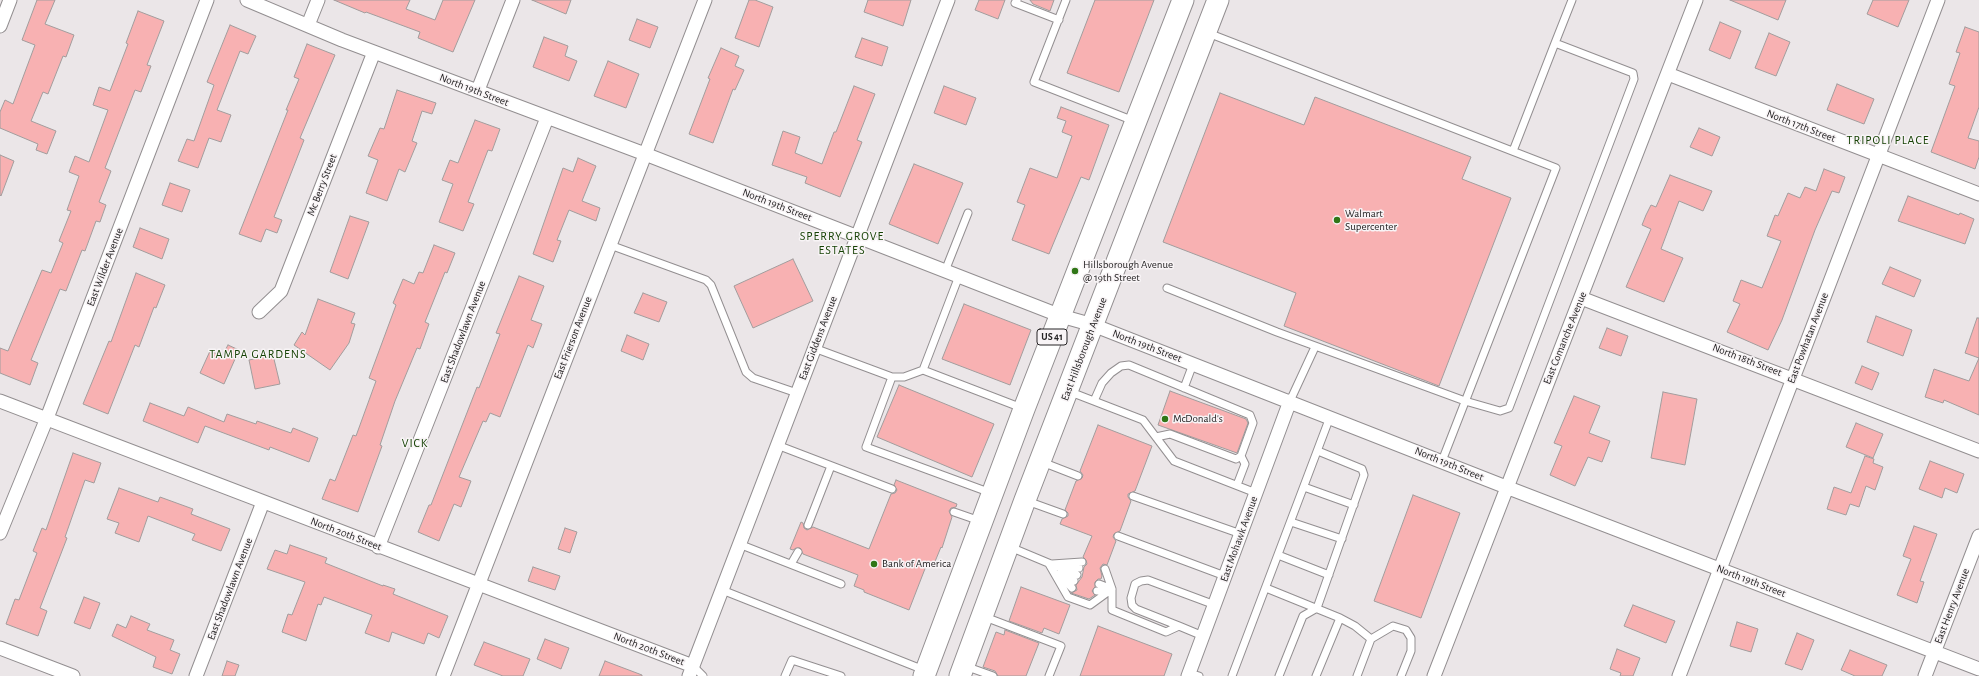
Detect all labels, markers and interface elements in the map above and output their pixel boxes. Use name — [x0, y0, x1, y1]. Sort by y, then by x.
street label: North 19th Street — [438, 71, 510, 109]
street label: North 17th Street — [1765, 107, 1837, 145]
district label: TRIPOLI PLACE — [1847, 133, 1929, 147]
street label: Mc Berry Street — [304, 152, 340, 218]
street label: North 19th Street — [741, 186, 813, 224]
place label: Walmart Supercenter — [1345, 207, 1397, 233]
marker: Walmart Supercenter — [1332, 215, 1342, 225]
street label: East Wilder Avenue — [84, 226, 126, 308]
district label: SPERRY GROVE ESTATES — [800, 229, 884, 257]
place label: Hillsborough Avenue @ 19th Street — [1083, 258, 1173, 284]
marker: Hillsborough Avenue @ 19th Street — [1070, 266, 1080, 276]
street label: East Shadowlawn Avenue — [437, 279, 489, 385]
street label: East Comanche Avenue — [1540, 290, 1590, 386]
street label: East Powhatan Avenue — [1785, 291, 1831, 385]
street label: East Giddens Avenue — [796, 294, 840, 382]
street label: East Frierson Avenue — [551, 295, 595, 381]
street label: East Hillsborough Avenue — [1058, 295, 1110, 403]
street label: North 19th Street — [1111, 327, 1183, 365]
road number: US 41 — [1037, 329, 1067, 345]
street label: North 18th Street — [1711, 341, 1783, 379]
district label: TAMPA GARDENS — [209, 347, 307, 361]
place label: McDonald's — [1173, 412, 1223, 426]
marker: McDonald's — [1160, 414, 1170, 424]
district label: VICK — [402, 436, 428, 450]
street label: North 19th Street — [1413, 444, 1485, 484]
street label: East Mohawk Avenue — [1217, 494, 1261, 584]
street label: North 20th Street — [309, 514, 383, 554]
street label: East Shadowlawn Avenue — [204, 536, 256, 642]
place label: Bank of America — [882, 557, 951, 571]
marker: Bank of America — [869, 559, 879, 569]
street label: North 19th Street — [1715, 562, 1787, 600]
street label: East Henry Avenue — [1932, 566, 1972, 646]
street label: North 20th Street — [612, 629, 686, 669]

